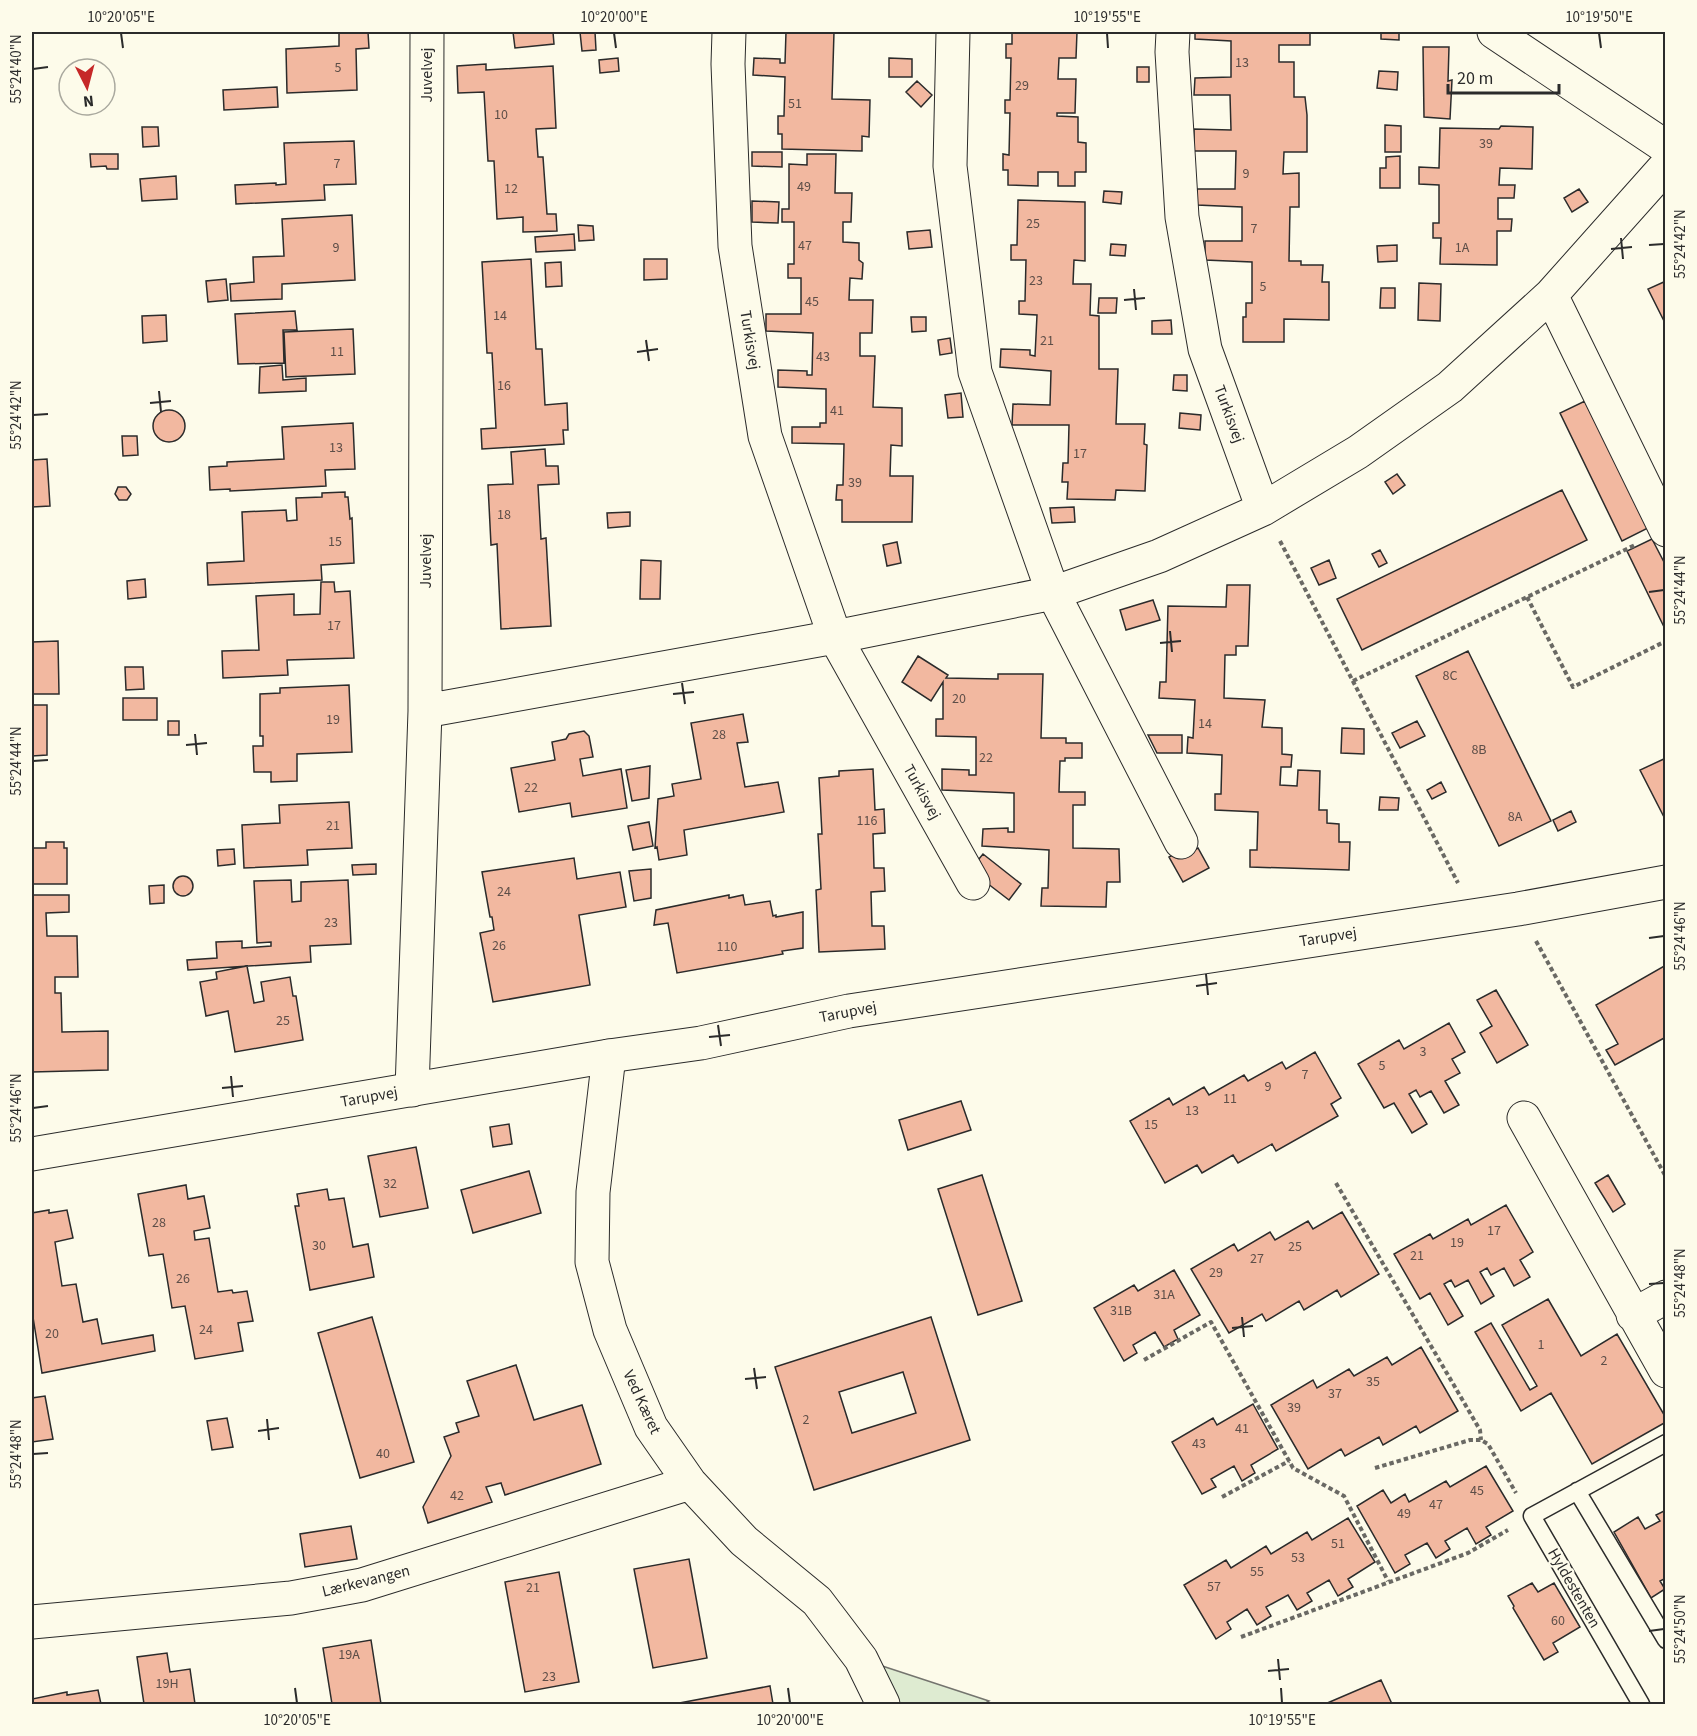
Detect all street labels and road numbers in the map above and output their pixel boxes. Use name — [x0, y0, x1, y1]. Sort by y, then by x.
street label: Juvelvej — [416, 47, 438, 103]
street label: Turkisvej — [734, 309, 766, 371]
street label: Turkisvej — [1208, 382, 1250, 446]
street label: Juvelvej — [415, 533, 437, 589]
street label: Turkisvej — [898, 760, 946, 824]
street label: Tarupvej — [1298, 922, 1358, 952]
street label: Tarupvej — [818, 996, 878, 1028]
street label: Tarupvej — [339, 1081, 399, 1113]
street label: Ved Kæret — [618, 1366, 667, 1438]
street label: Hyldestenten — [1542, 1544, 1606, 1632]
street label: Lærkevangen — [320, 1559, 412, 1603]

